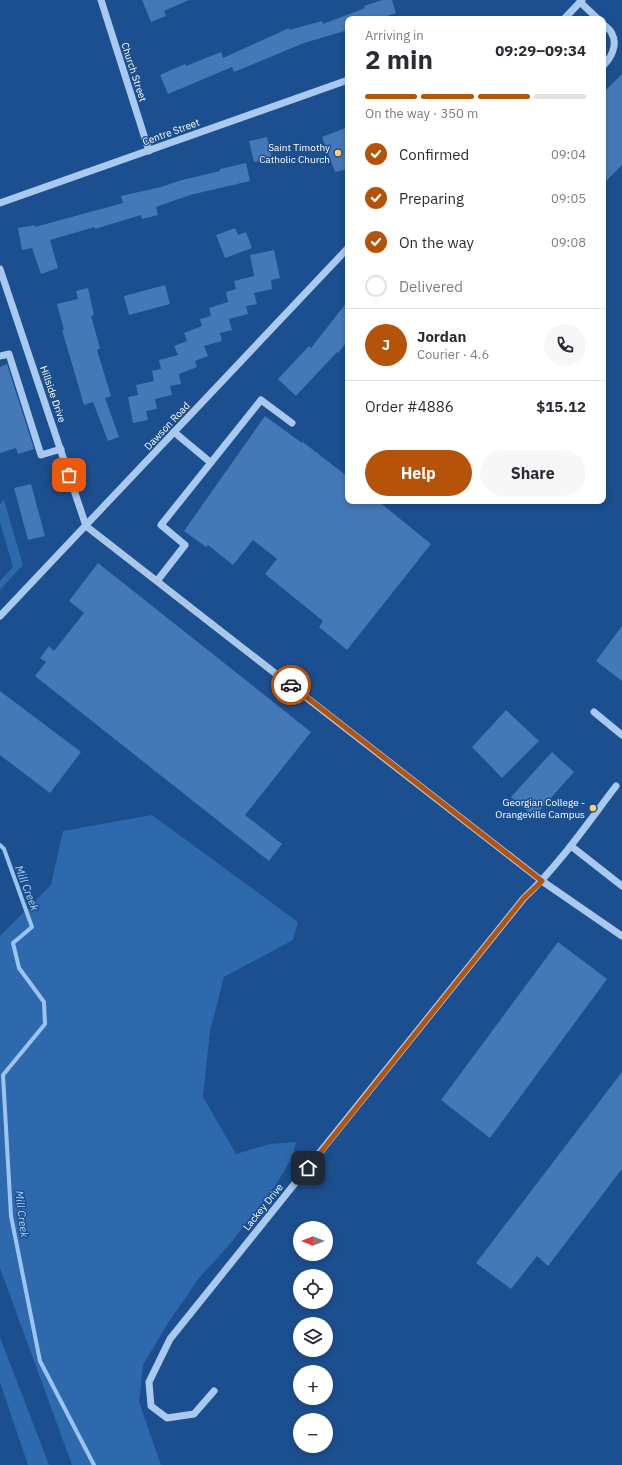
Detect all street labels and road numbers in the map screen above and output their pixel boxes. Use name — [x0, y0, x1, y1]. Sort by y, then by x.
street label: Church Street — [118, 41, 150, 104]
street label: Centre Street — [141, 116, 202, 148]
street label: Hillside Drive — [37, 364, 69, 425]
street label: Dawson Road — [141, 399, 193, 453]
street label: Lackey Drive — [240, 1181, 286, 1233]

